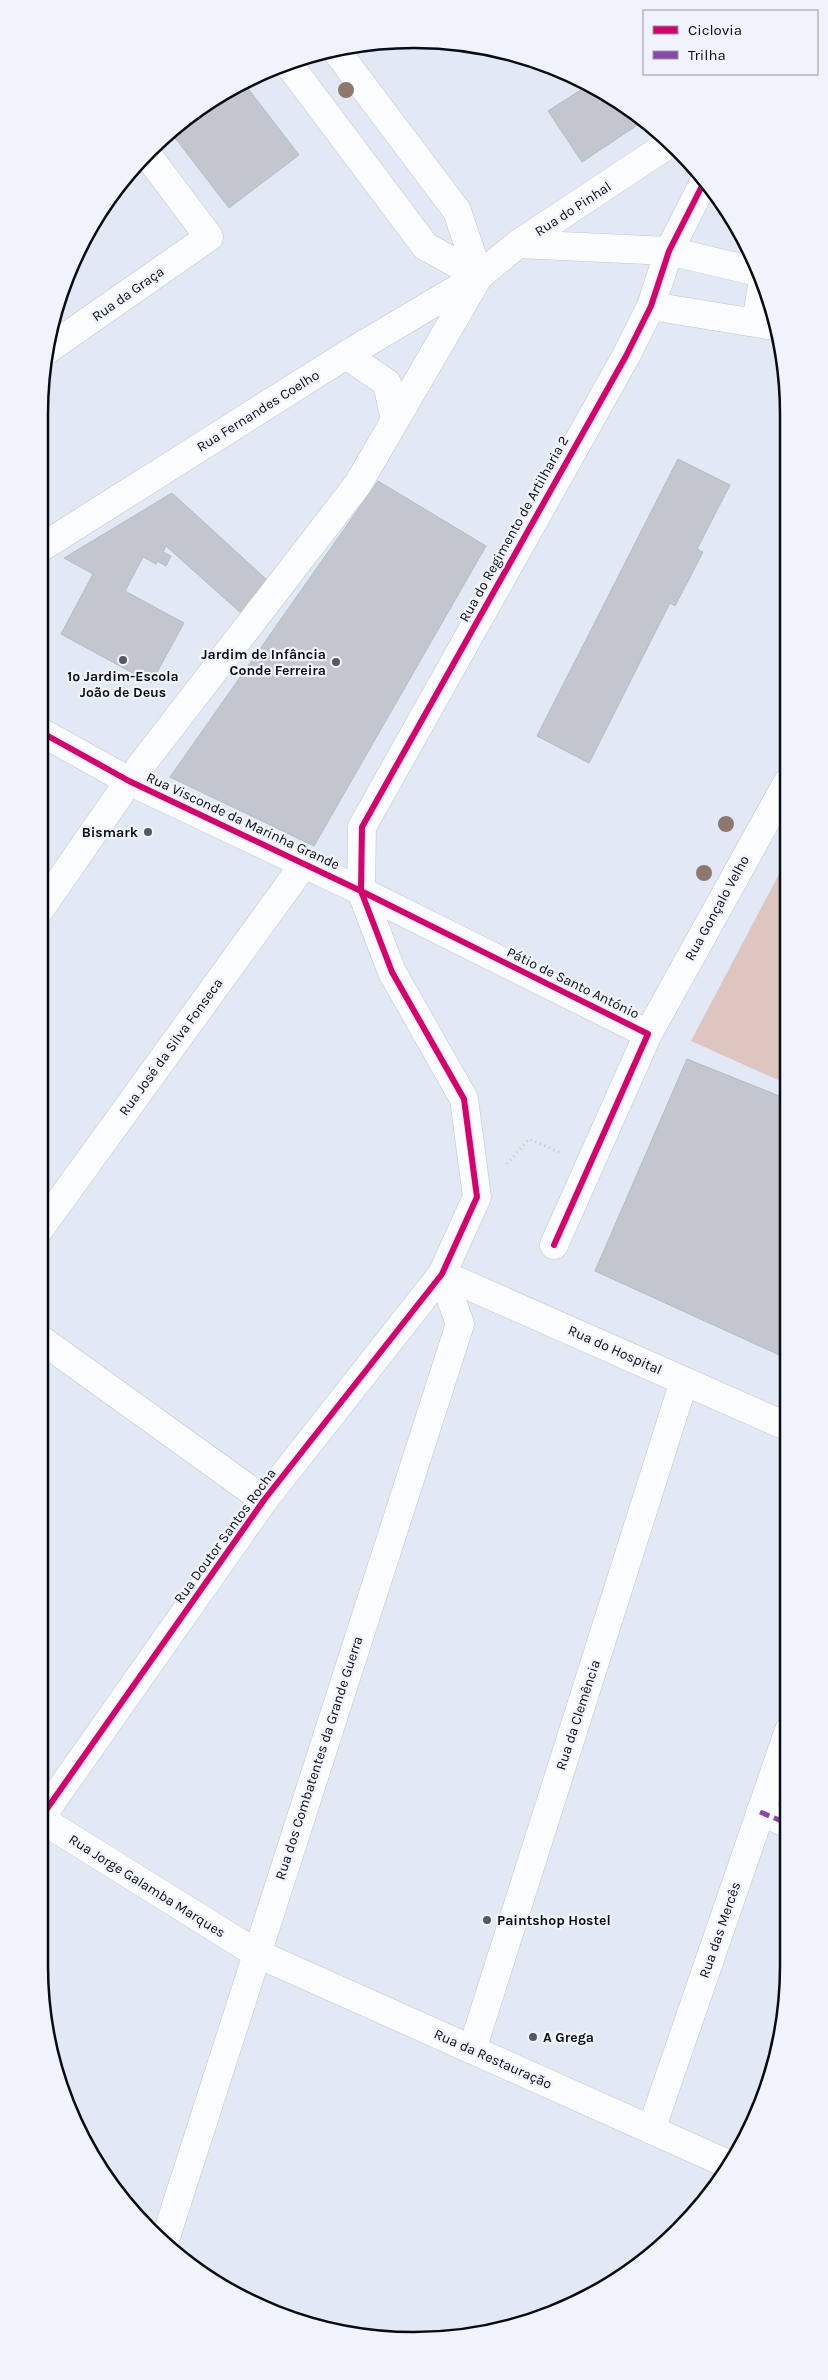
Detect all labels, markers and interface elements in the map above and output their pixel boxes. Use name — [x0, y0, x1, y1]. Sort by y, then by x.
legend — [643, 10, 818, 75]
text: Ciclovia — [688, 21, 742, 39]
text: Trilha — [688, 46, 726, 64]
street label: Rua do Pinhal — [532, 178, 614, 240]
street label: Rua da Graça — [89, 263, 167, 325]
street label: Rua Fernandes Coelho — [193, 366, 323, 456]
street label: Rua do Regimento de Artilharia 2 — [456, 433, 572, 625]
place label: Jardim de Infância Conde Ferreira — [201, 646, 326, 679]
marker: 1º Jardim-Escola João de Deus — [117, 654, 129, 666]
marker: Jardim de Infância Conde Ferreira — [330, 656, 342, 668]
place label: 1º Jardim-Escola João de Deus — [67, 668, 179, 701]
street label: Rua Visconde da Marinha Grande — [144, 769, 342, 873]
place label: Bismark — [82, 824, 139, 841]
marker: Bismark — [142, 826, 154, 838]
street label: Rua Gonçalo Velho — [681, 852, 753, 964]
street label: Pátio de Santo António — [504, 944, 642, 1022]
street label: Rua José da Silva Fonseca — [115, 975, 227, 1119]
street label: Rua do Hospital — [565, 1322, 665, 1378]
street label: Rua Doutor Santos Rocha — [170, 1465, 280, 1607]
street label: Rua dos Combatentes da Grande Guerra — [272, 1634, 366, 1882]
street label: Rua da Clemência — [552, 1658, 604, 1772]
street label: Rua Jorge Galamba Marques — [66, 1831, 228, 1941]
street label: Rua das Mercês — [696, 1880, 744, 1980]
place label: Paintshop Hostel — [497, 1912, 611, 1929]
marker: Paintshop Hostel — [481, 1914, 493, 1926]
street label: Rua da Restauração — [431, 2025, 555, 2093]
place label: A Grega — [543, 2029, 594, 2046]
marker: A Grega — [527, 2031, 539, 2043]

